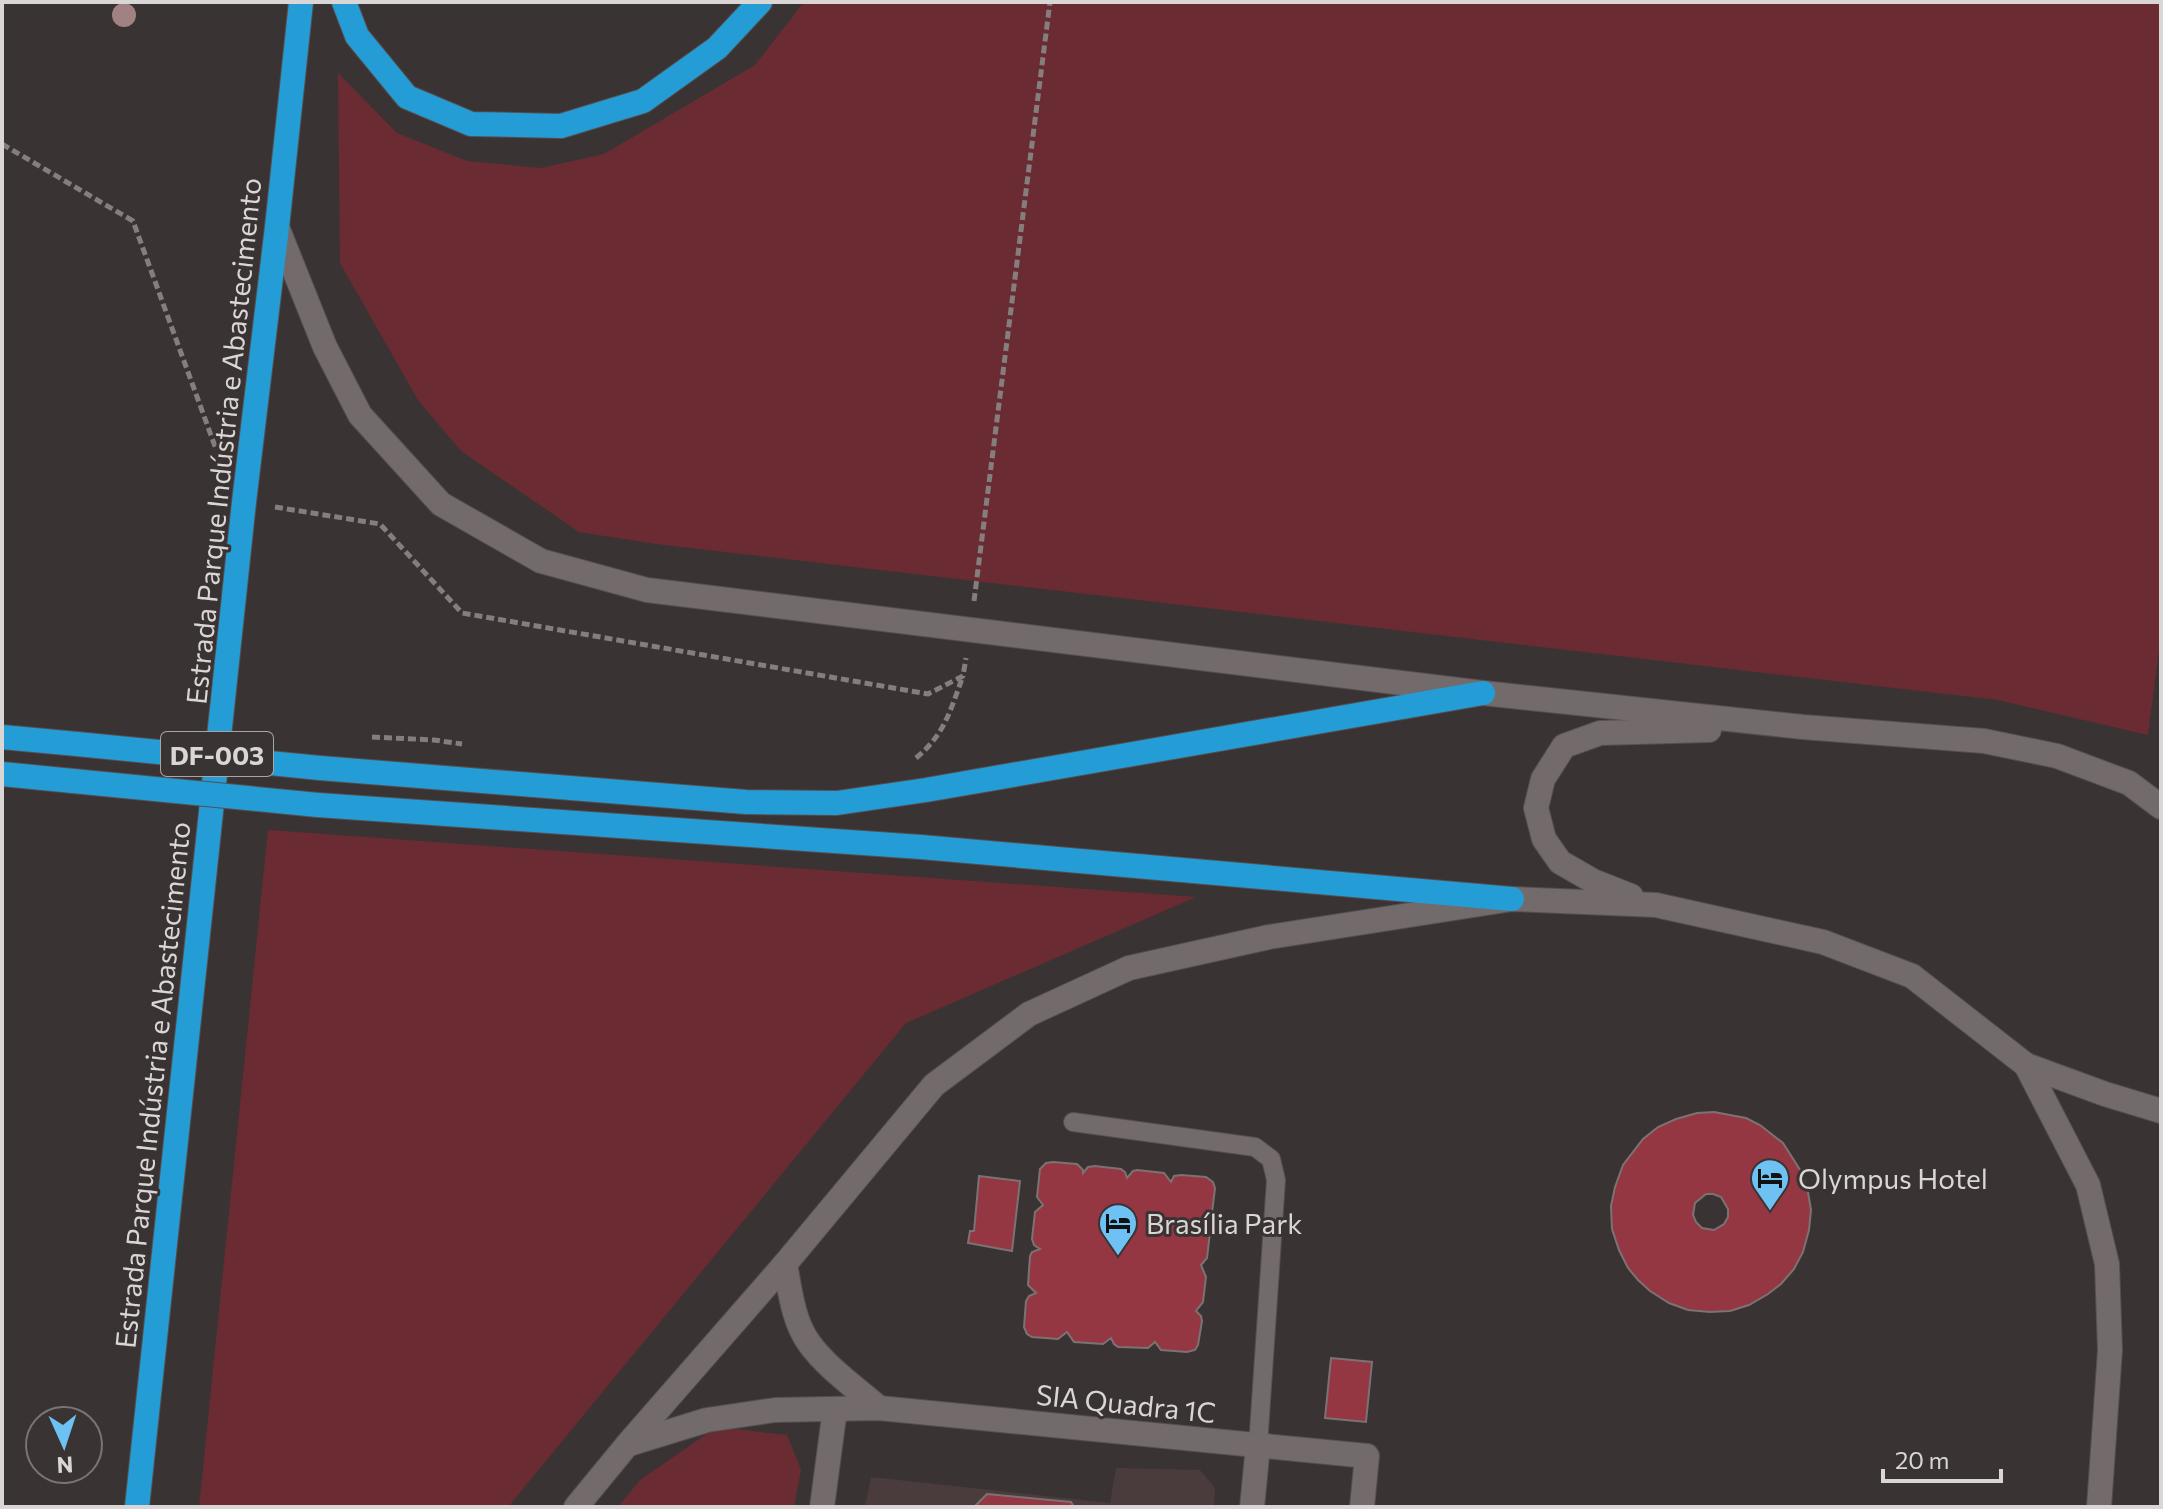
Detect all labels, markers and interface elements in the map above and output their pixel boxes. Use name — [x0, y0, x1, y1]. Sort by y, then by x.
street label: Estrada Parque Indústria e Abastecimento — [178, 176, 268, 706]
road number: DF-003 — [161, 732, 273, 776]
street label: Estrada Parque Indústria e Abastecimento — [107, 820, 197, 1350]
hotel icon: Olympus Hotel — [1749, 1157, 1791, 1212]
place label: Olympus Hotel — [1798, 1161, 1988, 1195]
hotel icon: Brasília Park — [1097, 1202, 1139, 1257]
place label: Brasília Park — [1146, 1206, 1303, 1240]
street label: SIA Quadra 1C — [1035, 1377, 1217, 1429]
north arrow — [24, 1405, 104, 1485]
scale bar — [1883, 1433, 2001, 1483]
text: 20 m — [1895, 1445, 1949, 1474]
text: N — [56, 1452, 74, 1479]

